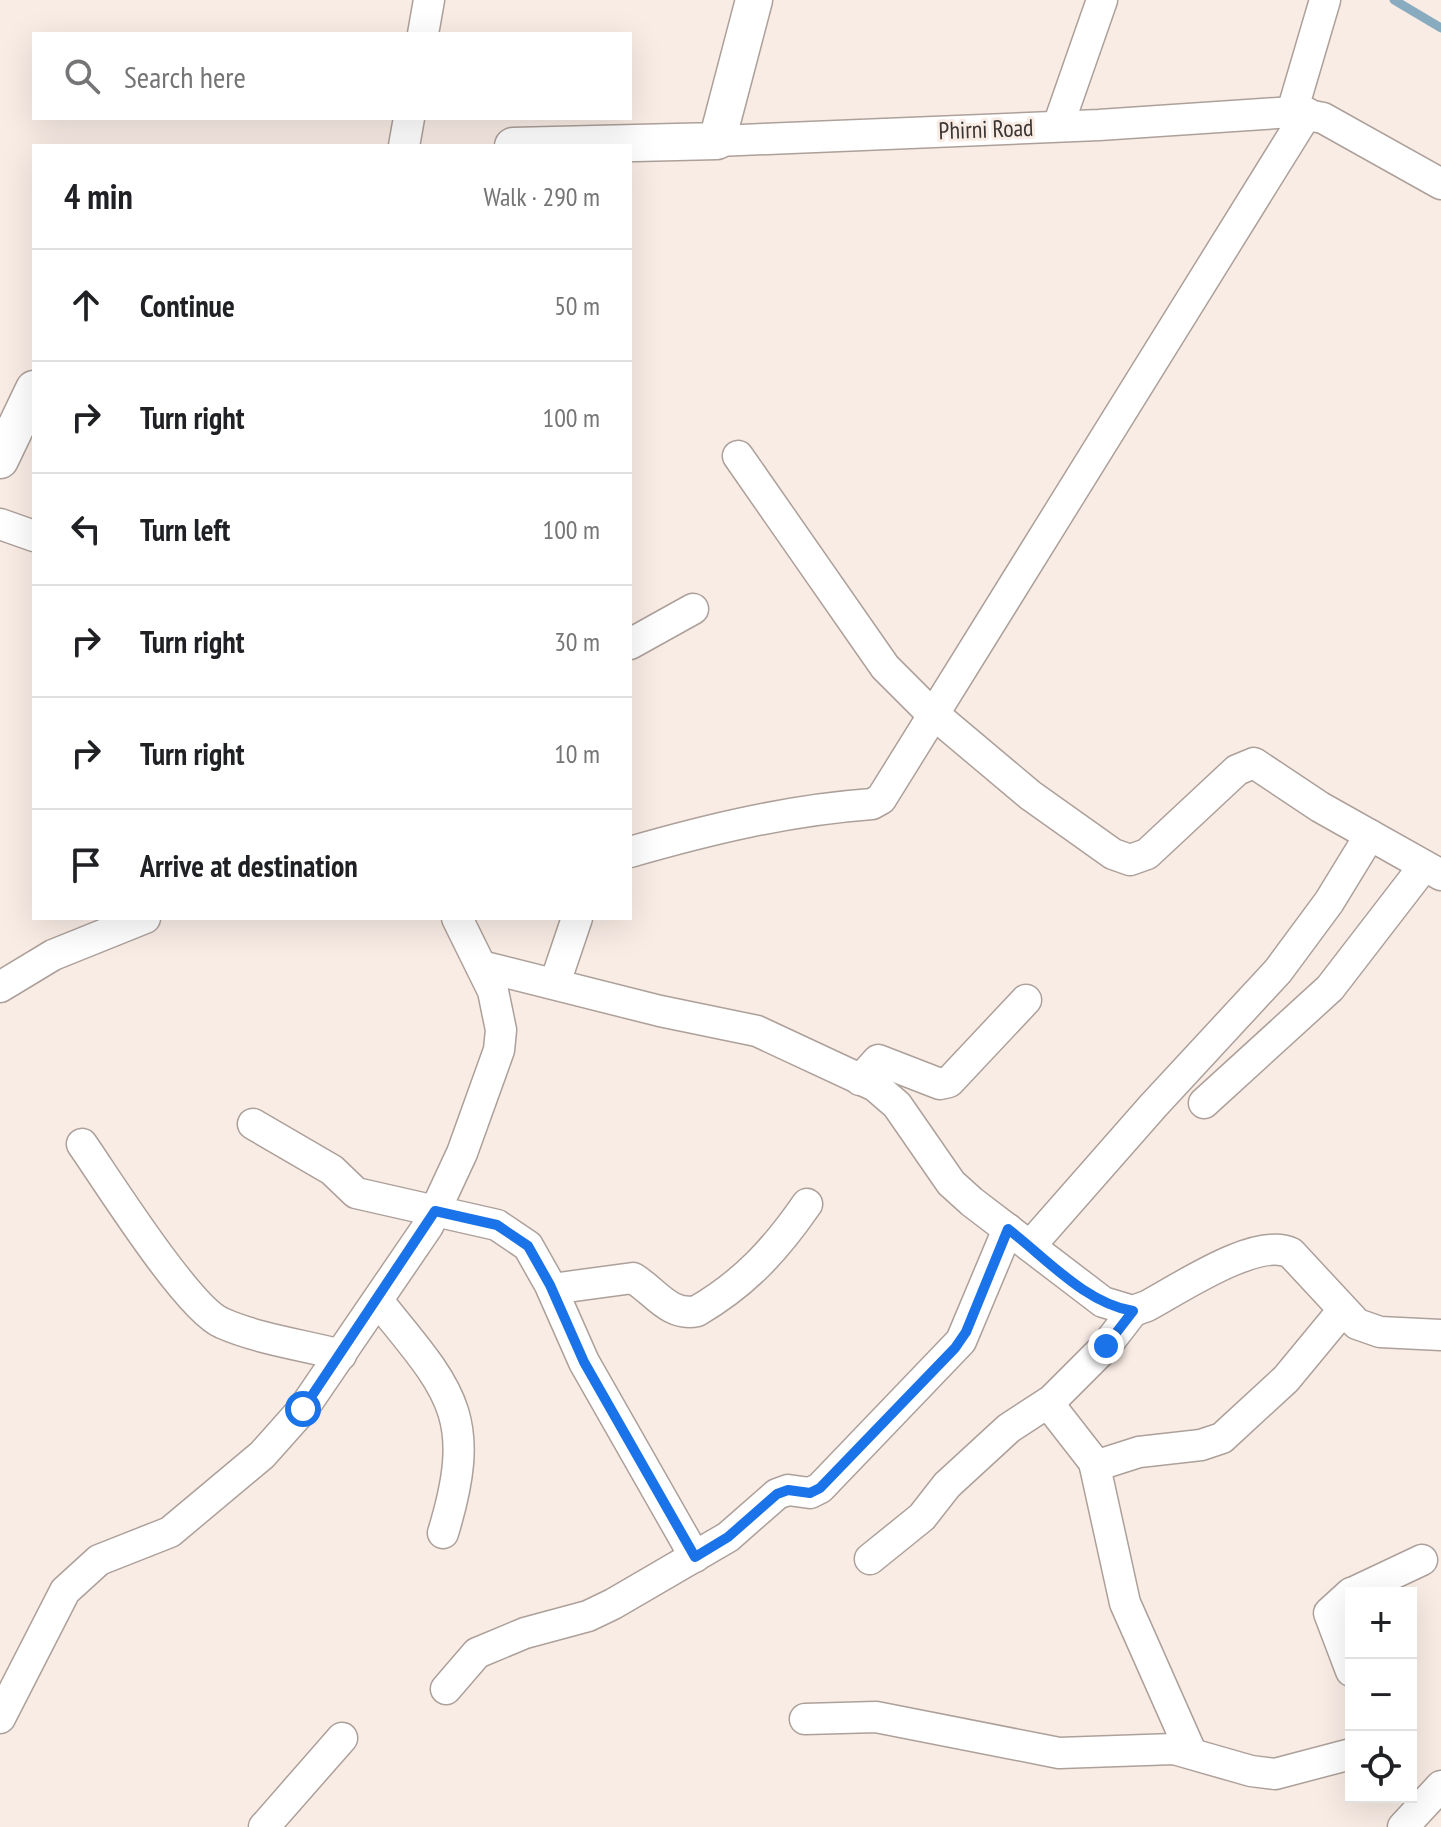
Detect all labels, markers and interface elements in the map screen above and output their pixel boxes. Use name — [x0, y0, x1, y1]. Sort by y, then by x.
search box — [32, 32, 632, 120]
icon: search — [60, 54, 104, 98]
text: Search here — [124, 57, 246, 96]
street label: Phirni Road — [938, 112, 1034, 146]
text: 4 min — [64, 174, 133, 218]
text: Walk · 290 m — [483, 180, 600, 213]
icon: ahead — [64, 283, 108, 327]
text: Continue — [140, 286, 235, 325]
text: 50 m — [554, 289, 600, 322]
icon: right — [64, 395, 108, 439]
text: Turn right — [140, 398, 244, 437]
text: 100 m — [542, 401, 600, 434]
icon: left — [64, 507, 108, 551]
text: Turn left — [140, 510, 230, 549]
text: 100 m — [542, 513, 600, 546]
icon: right — [64, 619, 108, 663]
text: Turn right — [140, 622, 244, 661]
text: 30 m — [554, 625, 600, 658]
icon: right — [64, 731, 108, 775]
text: Turn right — [140, 734, 244, 773]
text: 10 m — [554, 737, 600, 770]
icon: arrive — [64, 843, 108, 887]
text: Arrive at destination — [140, 846, 358, 885]
route end — [1088, 1328, 1124, 1364]
route start — [285, 1391, 321, 1427]
map controls — [1345, 1587, 1417, 1803]
button: + — [1345, 1587, 1417, 1659]
button: − — [1345, 1659, 1417, 1731]
button: locate — [1345, 1731, 1417, 1803]

